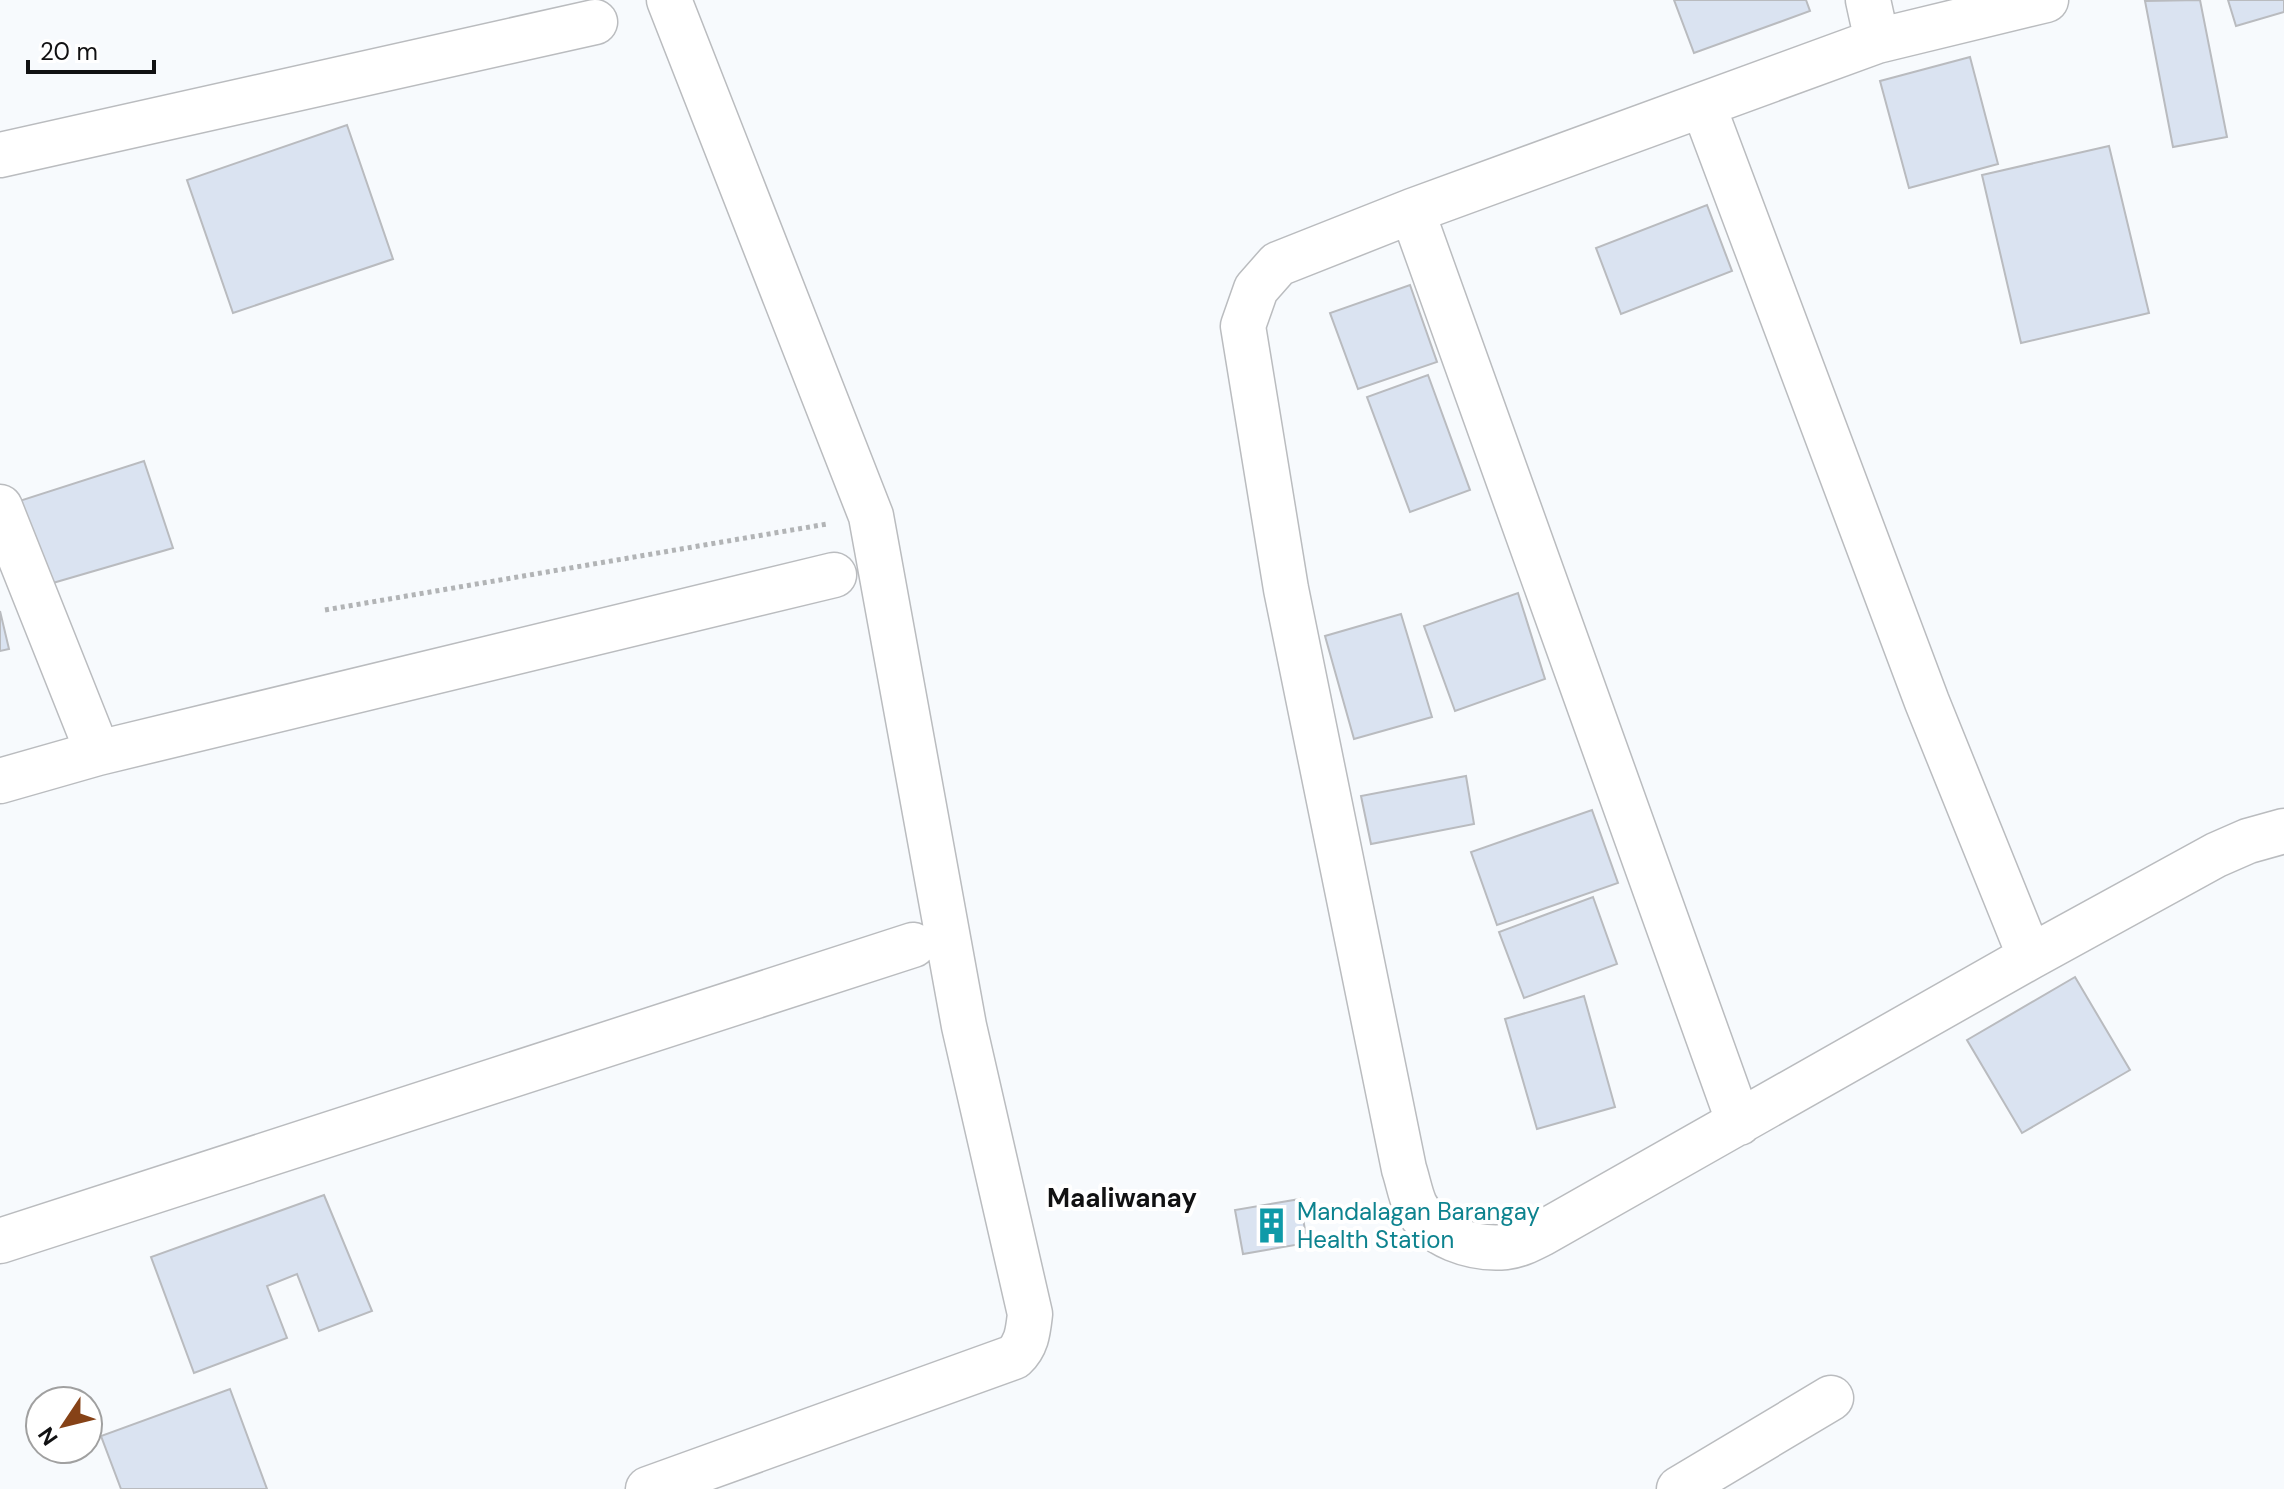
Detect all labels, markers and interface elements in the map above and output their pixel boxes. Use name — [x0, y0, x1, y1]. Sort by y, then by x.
scale bar — [28, 24, 154, 74]
text: 20 m — [40, 36, 98, 67]
district label: Maaliwanay — [1047, 1181, 1197, 1215]
place label: Mandalagan Barangay Health Station — [1297, 1196, 1540, 1255]
building icon: Mandalagan Barangay Health Station — [1252, 1207, 1290, 1245]
north arrow — [24, 1385, 104, 1465]
text: N — [32, 1421, 65, 1451]

